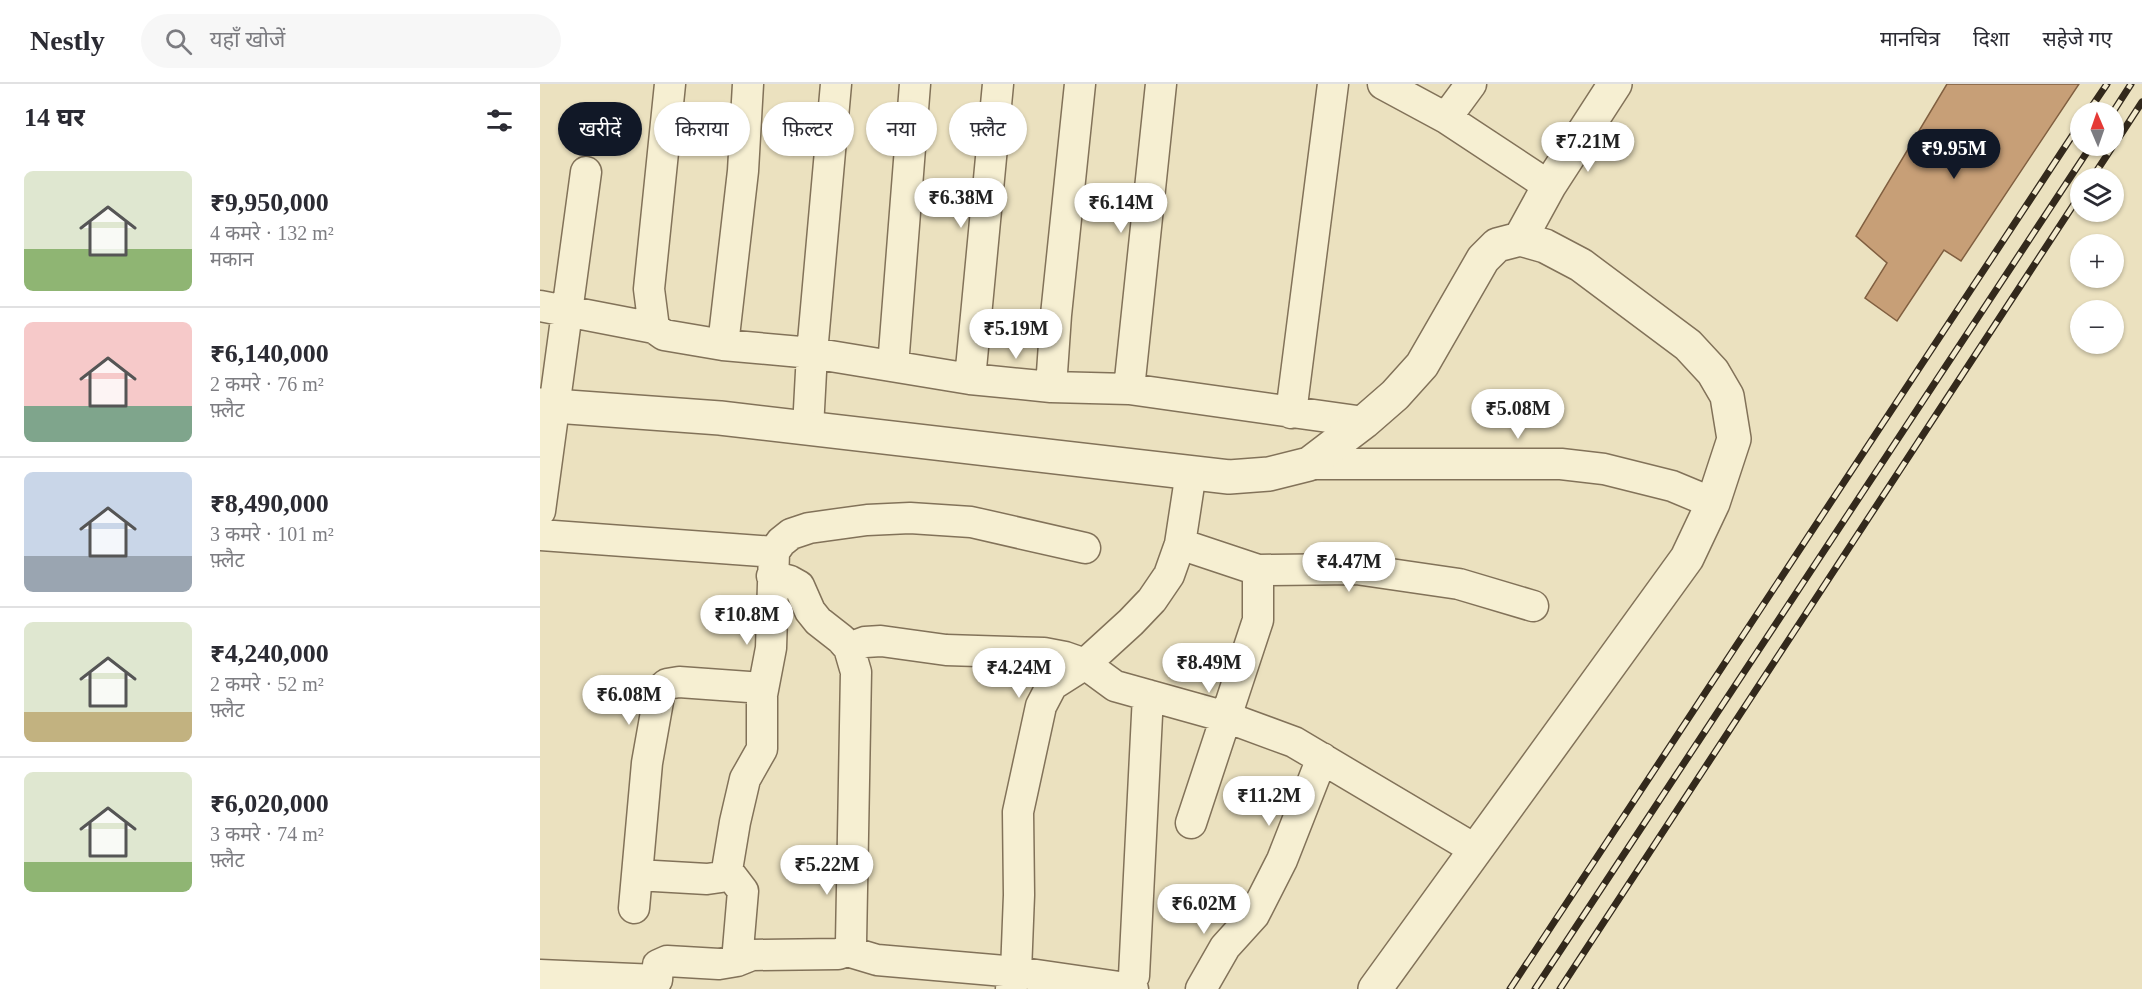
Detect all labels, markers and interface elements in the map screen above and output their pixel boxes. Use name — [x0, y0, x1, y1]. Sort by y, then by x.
search box — [141, 14, 561, 68]
text: Nestly — [30, 25, 105, 56]
icon: search — [162, 25, 195, 58]
text: यहाँ खोजें — [210, 27, 285, 52]
text: मानचित्र — [1880, 27, 1940, 51]
text: दिशा — [1973, 27, 2009, 51]
text: सहेजे गए — [2042, 27, 2112, 51]
chip: खरीदें — [558, 102, 642, 156]
chip: किराया — [654, 102, 750, 156]
chip: फ़िल्टर — [762, 102, 854, 156]
chip: नया — [866, 102, 937, 156]
chip: फ़्लैट — [949, 102, 1027, 156]
north arrow — [2070, 102, 2124, 156]
map controls — [2070, 102, 2124, 354]
text: 14 घर — [24, 103, 85, 132]
icon: filters — [483, 104, 516, 137]
pin: ₹7.21M — [1539, 122, 1637, 173]
pin: ₹9.95M — [1905, 129, 2003, 180]
text: ₹7.21M — [1555, 130, 1621, 152]
text: ₹9.95M — [1921, 137, 1987, 159]
button: layers — [2070, 168, 2124, 222]
pin: ₹6.38M — [912, 178, 1010, 229]
pin: ₹6.14M — [1072, 183, 1170, 234]
text: ₹6.38M — [928, 186, 994, 208]
text: ₹9,950,000 — [210, 188, 329, 217]
text: ₹6.14M — [1088, 191, 1154, 213]
icon: home — [72, 195, 144, 267]
text: 4 कमरे · 132 m² — [210, 222, 334, 244]
button: + — [2070, 234, 2124, 288]
text: मकान — [210, 248, 254, 270]
button: − — [2070, 300, 2124, 354]
pin: ₹5.19M — [967, 309, 1065, 360]
text: ₹5.19M — [983, 317, 1049, 339]
text: ₹6,140,000 — [210, 339, 329, 368]
icon: home — [72, 346, 144, 418]
text: 2 कमरे · 76 m² — [210, 373, 324, 395]
pin: ₹5.08M — [1469, 389, 1567, 440]
text: ₹5.08M — [1485, 397, 1551, 419]
text: फ़्लैट — [210, 399, 245, 421]
text: ₹8,490,000 — [210, 489, 329, 518]
icon: home — [72, 496, 144, 568]
text: 3 कमरे · 101 m² — [210, 523, 334, 545]
pin: ₹4.47M — [1300, 542, 1398, 593]
text: फ़्लैट — [210, 549, 245, 571]
text: ₹4.47M — [1316, 550, 1382, 572]
pin: ₹10.8M — [698, 595, 796, 646]
text: ₹10.8M — [714, 603, 780, 625]
text: ₹4,240,000 — [210, 639, 329, 668]
pin: ₹8.49M — [1160, 643, 1258, 694]
icon: home — [72, 646, 144, 718]
pin: ₹4.24M — [970, 648, 1068, 699]
text: ₹8.49M — [1176, 651, 1242, 673]
text: ₹4.24M — [986, 656, 1052, 678]
text: 2 कमरे · 52 m² — [210, 673, 324, 695]
pin: ₹6.08M — [580, 675, 678, 726]
text: ₹6.08M — [596, 683, 662, 705]
text: फ़्लैट — [210, 699, 245, 721]
pin: ₹11.2M — [1220, 776, 1318, 827]
text: ₹11.2M — [1237, 784, 1301, 806]
text: ₹6,020,000 — [210, 789, 329, 818]
icon: home — [72, 796, 144, 868]
text: 3 कमरे · 74 m² — [210, 823, 324, 845]
pin: ₹5.22M — [778, 845, 876, 896]
text: फ़्लैट — [210, 849, 245, 871]
text: ₹5.22M — [794, 853, 860, 875]
pin: ₹6.02M — [1155, 884, 1253, 935]
text: ₹6.02M — [1171, 892, 1237, 914]

